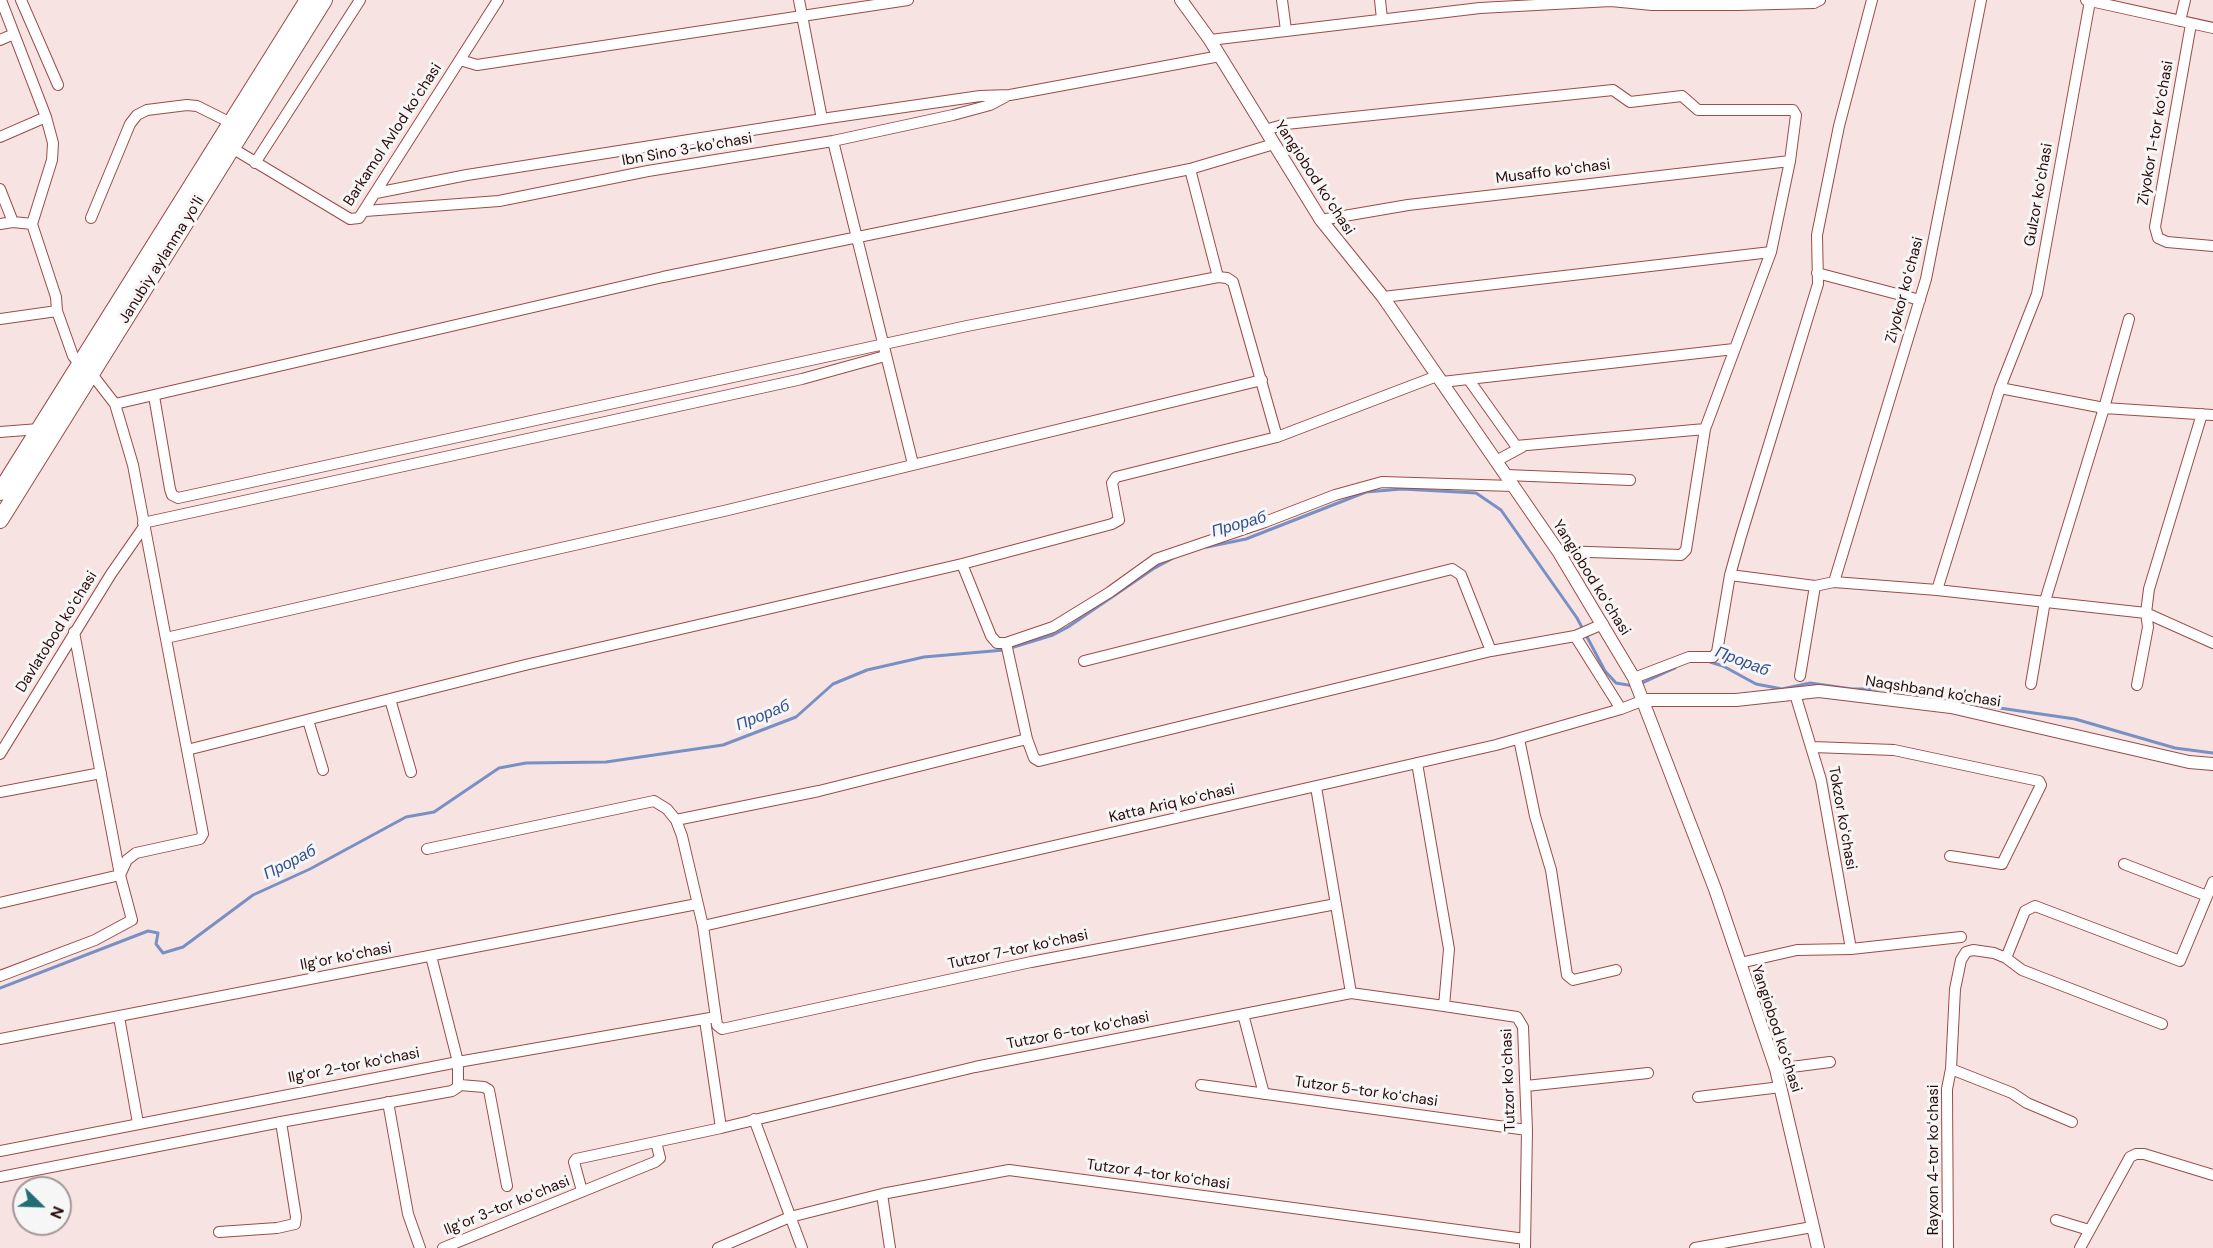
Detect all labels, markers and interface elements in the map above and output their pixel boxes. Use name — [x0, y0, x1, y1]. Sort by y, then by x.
street label: Ziyokor 1-tor koʻchasi — [2134, 59, 2178, 207]
street label: Barkamol Avlod koʻchasi — [340, 60, 446, 210]
street label: Yangiobod koʻchasi — [1270, 117, 1358, 239]
street label: Ibn Sino 3-koʼchasi — [620, 130, 754, 170]
street label: Gulzor koʻchasi — [2021, 142, 2057, 248]
street label: Musaffo koʻchasi — [1495, 156, 1611, 188]
street label: Janubiy aylanma yoʻli — [115, 193, 209, 327]
street label: Ziyokor koʻchasi — [1882, 235, 1928, 345]
water label: Прораб — [1209, 508, 1269, 542]
street label: Yangiobod koʻchasi — [1548, 517, 1634, 639]
street label: Davlatobod koʻchasi — [12, 568, 102, 696]
water label: Прораб — [1712, 643, 1772, 681]
street label: Naqshband ko'chasi — [1864, 672, 2002, 712]
water label: Прораб — [733, 697, 793, 735]
street label: Tokzor koʻchasi — [1824, 765, 1860, 871]
street label: Katta Ariq koʻchasi — [1107, 781, 1237, 827]
water label: Прораб — [261, 842, 319, 884]
street label: Tutzor 7-tor koʻchasi — [946, 926, 1090, 974]
street label: Ilgʻor koʻchasi — [299, 939, 393, 975]
street label: Yangiobod koʻchasi — [1747, 963, 1805, 1095]
street label: Tutzor 6-tor koʻchasi — [1005, 1008, 1151, 1054]
street label: Tutzor koʻchasi — [1498, 1028, 1520, 1132]
street label: Ilgʻor 2-tor koʻchasi — [287, 1044, 421, 1088]
street label: Tutzor 5-tor koʻchasi — [1293, 1073, 1439, 1111]
street label: Rayxon 4-tor koʻchasi — [1925, 1085, 1943, 1235]
street label: Tutzor 4-tor koʻchasi — [1085, 1156, 1231, 1194]
street label: Ilgʻor 3-tor koʻchasi — [442, 1173, 572, 1239]
north arrow — [12, 1176, 72, 1236]
text: N — [45, 1203, 69, 1222]

